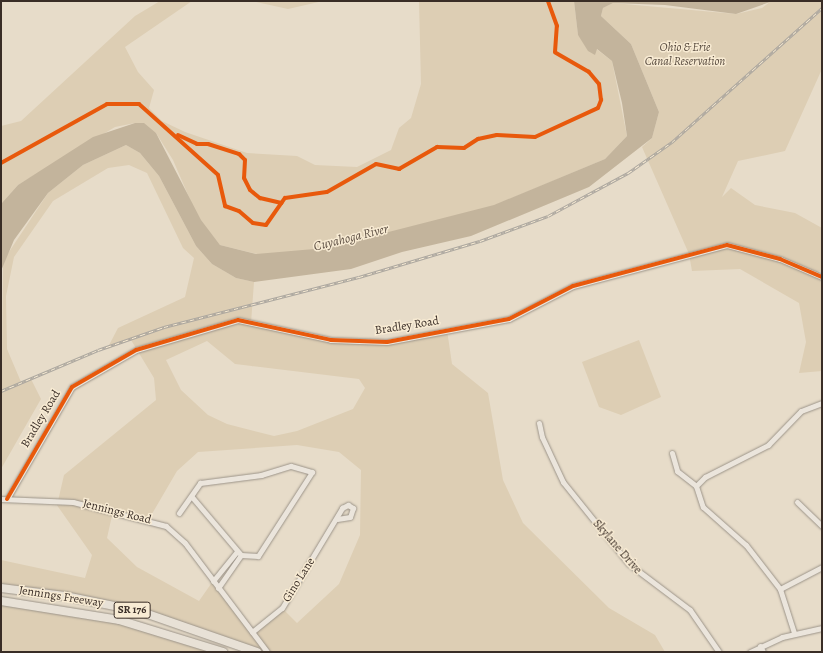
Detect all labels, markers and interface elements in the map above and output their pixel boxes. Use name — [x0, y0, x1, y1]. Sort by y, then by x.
park label: Ohio & Erie Canal Reservation — [645, 41, 725, 69]
water label: Cuyahoga River — [312, 221, 390, 255]
street label: Bradley Road — [374, 314, 440, 338]
street label: Bradley Road — [18, 388, 64, 450]
street label: Jennings Road — [81, 497, 153, 527]
street label: Skylane Drive — [589, 517, 645, 577]
street label: Gino Lane — [280, 555, 318, 605]
street label: Jennings Freeway — [18, 583, 104, 611]
road number: SR 176 — [113, 601, 151, 619]

